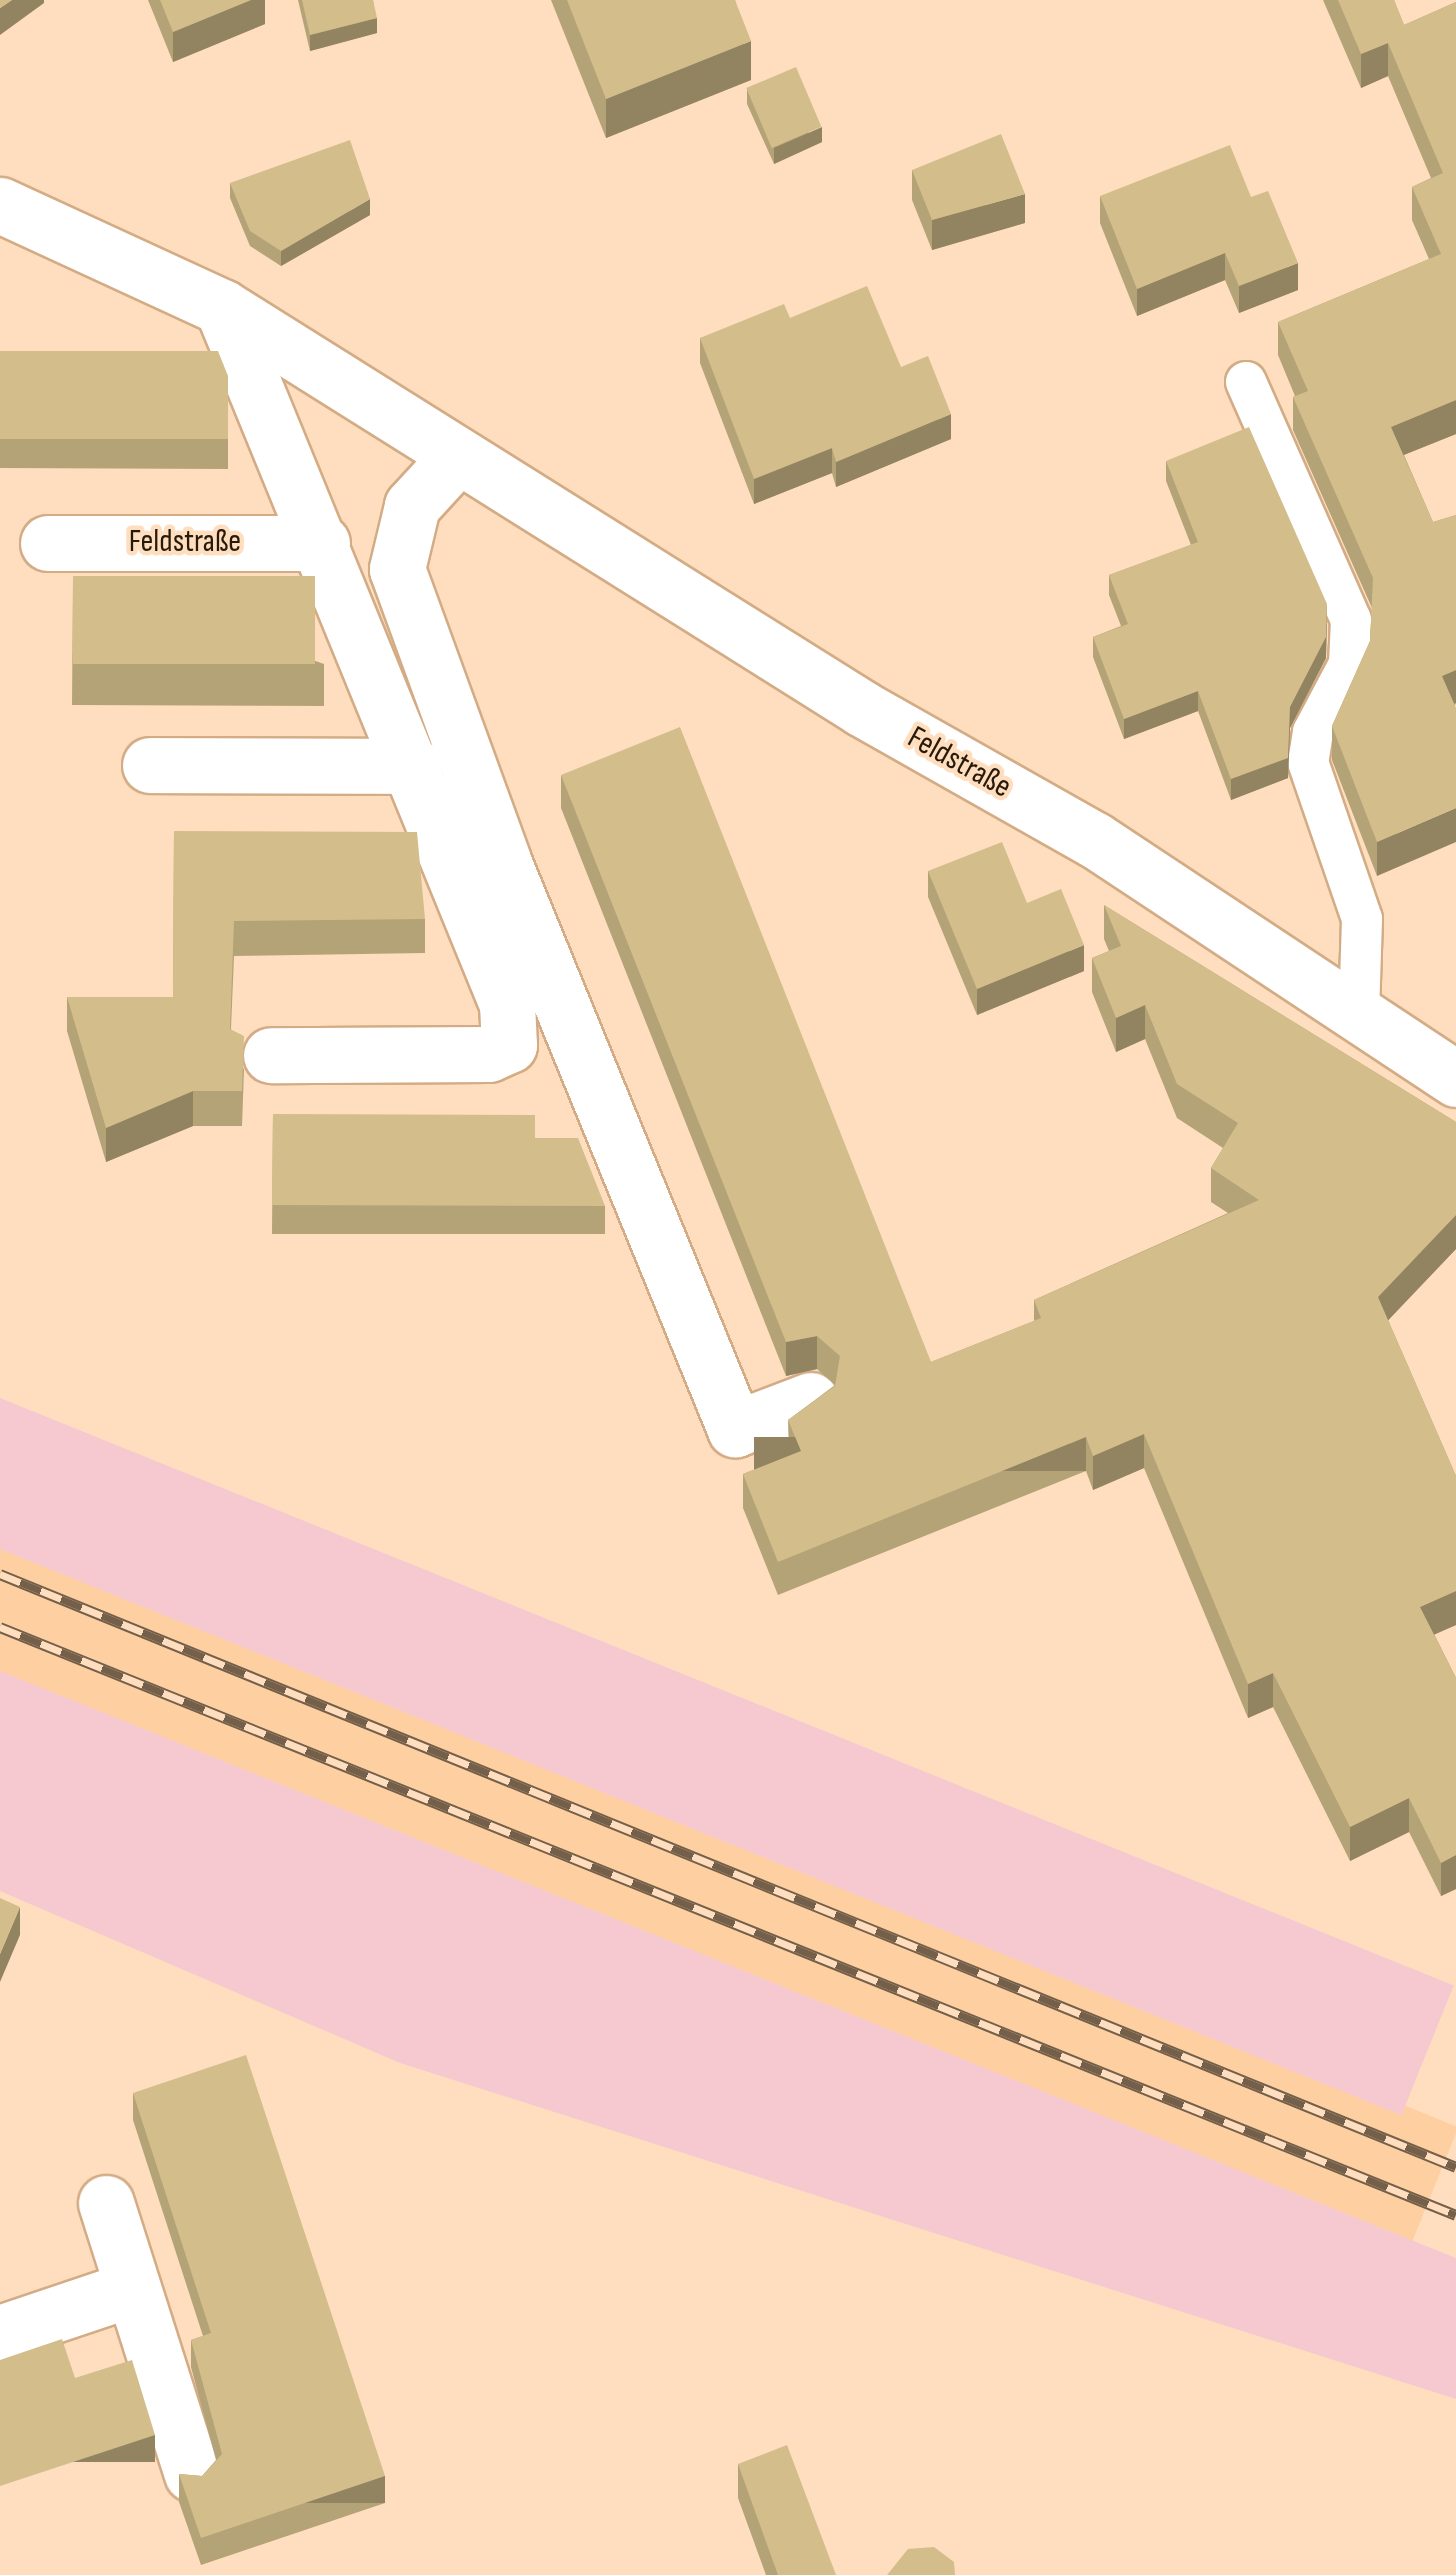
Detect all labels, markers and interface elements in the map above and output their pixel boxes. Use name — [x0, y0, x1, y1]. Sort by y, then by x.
street label: Feldstraße — [129, 523, 241, 561]
street label: Feldstraße — [901, 719, 1017, 807]

